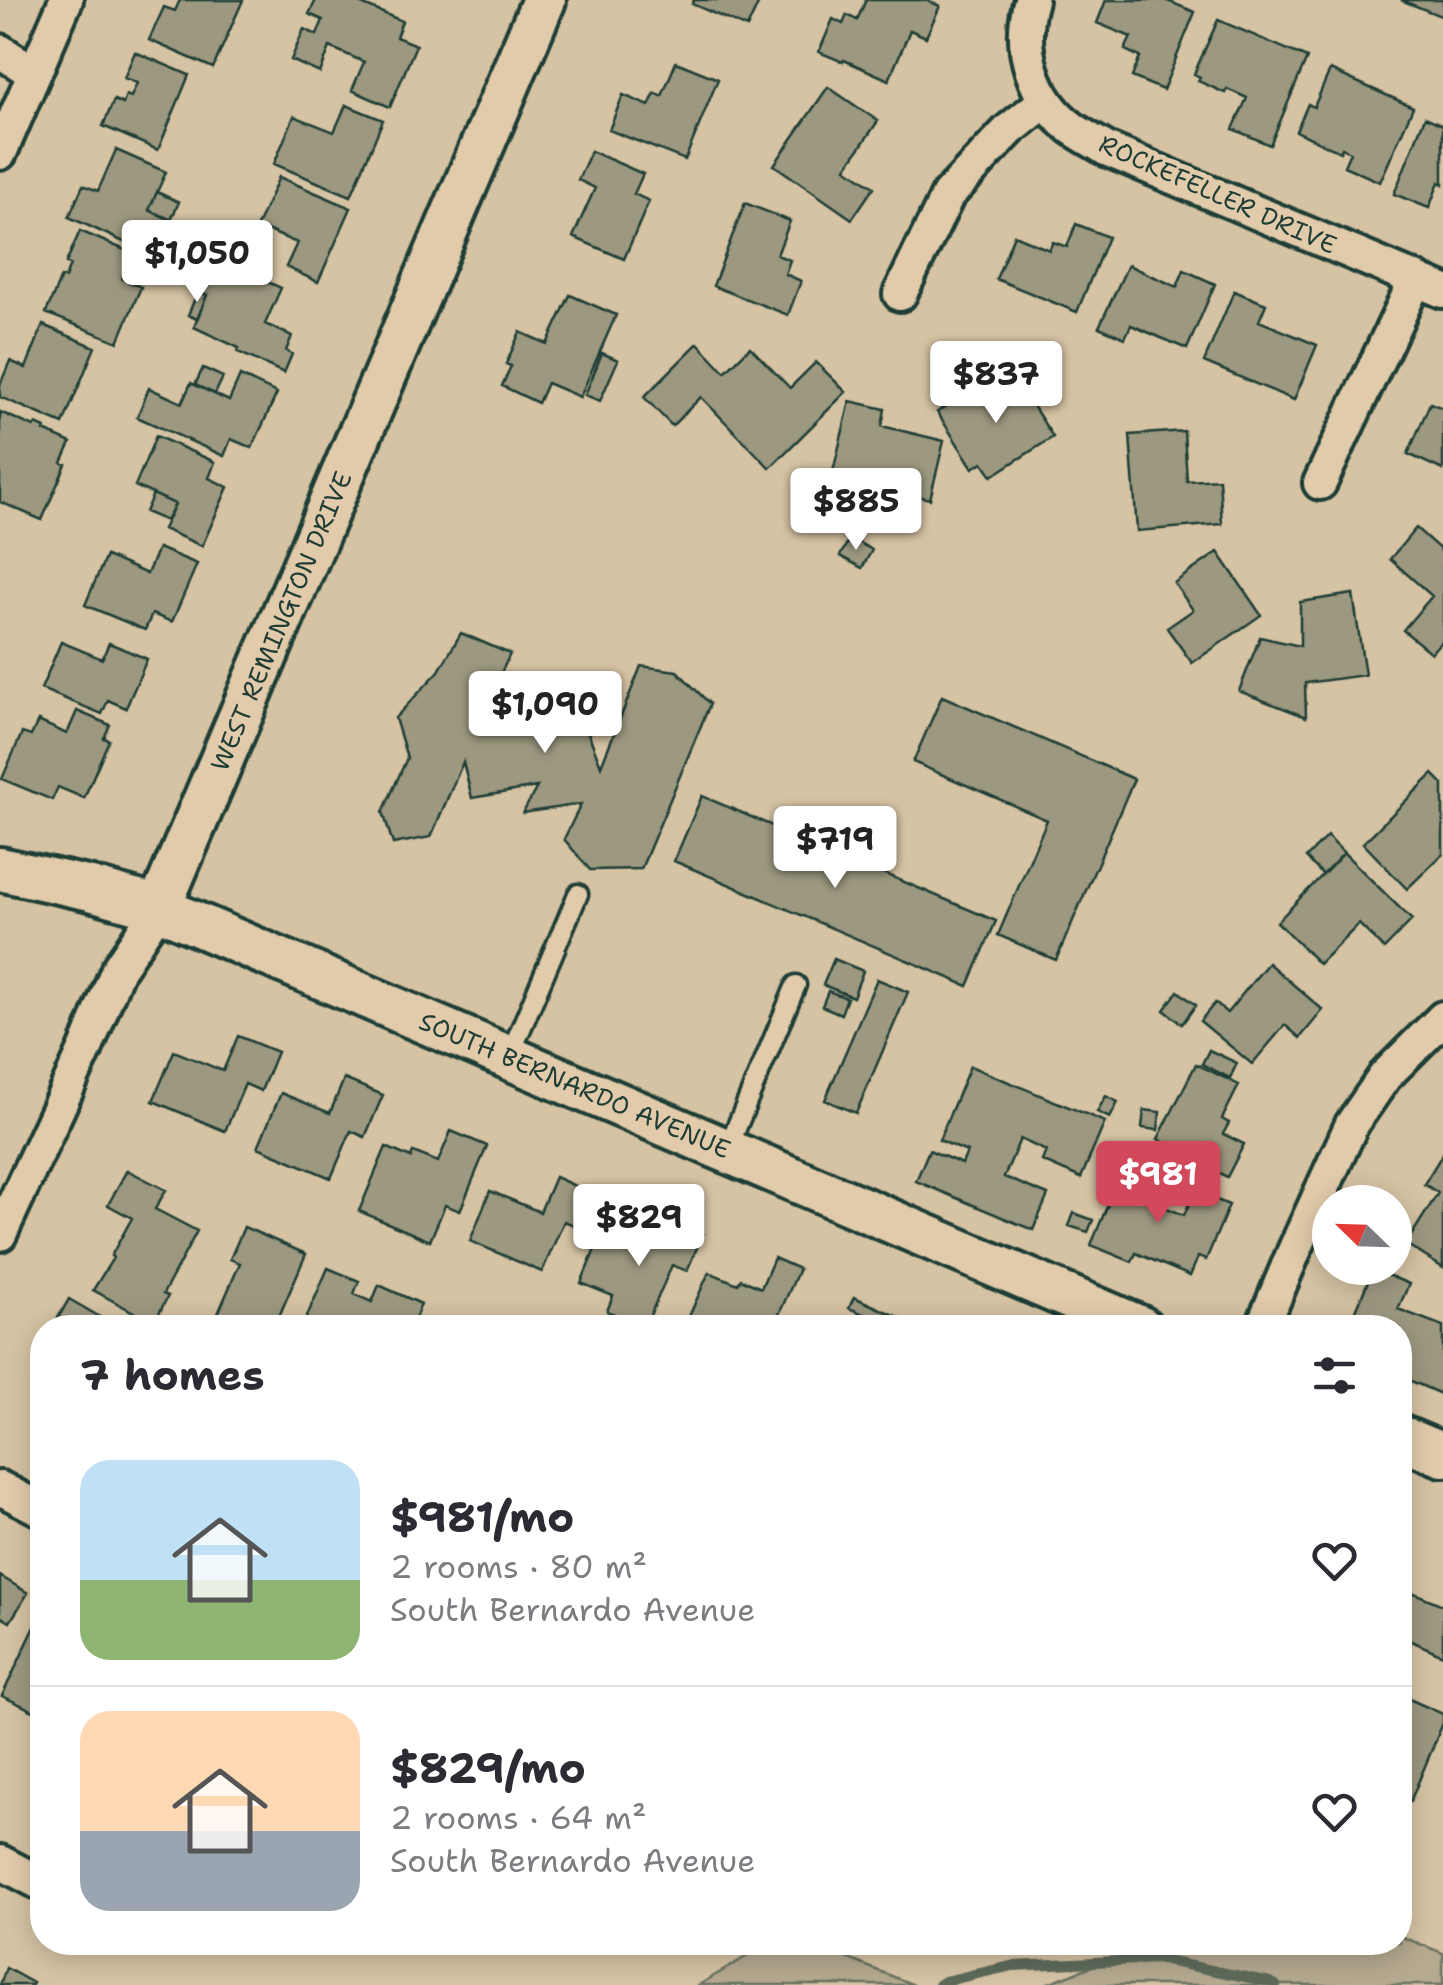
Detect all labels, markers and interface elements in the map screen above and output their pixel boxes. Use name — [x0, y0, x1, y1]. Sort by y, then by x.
street label: ROCKEFELLER DRIVE — [1094, 126, 1342, 262]
pin: $1,050 — [116, 220, 278, 305]
text: $1,050 — [144, 231, 250, 274]
pin: $837 — [937, 341, 1055, 426]
text: $837 — [952, 352, 1040, 395]
street label: WEST REMINGTON DRIVE — [202, 466, 360, 776]
pin: $885 — [797, 468, 915, 553]
text: $885 — [812, 479, 900, 522]
pin: $1,090 — [464, 671, 626, 756]
text: $1,090 — [491, 682, 599, 725]
pin: $719 — [776, 806, 894, 891]
text: $719 — [796, 817, 874, 860]
street label: SOUTH BERNARDO AVENUE — [414, 1004, 736, 1166]
pin: $981 — [1099, 1141, 1217, 1226]
text: $981 — [1118, 1152, 1198, 1195]
pin: $829 — [580, 1184, 698, 1269]
north arrow — [1312, 1185, 1412, 1285]
map controls — [1312, 1185, 1412, 1285]
text: $829 — [595, 1195, 683, 1238]
text: 7 homes — [80, 1347, 265, 1403]
icon: filters — [1307, 1348, 1362, 1403]
text: $981/mo — [390, 1489, 574, 1545]
icon: home — [160, 1500, 280, 1620]
icon: heart — [1307, 1533, 1362, 1588]
text: 2 rooms · 80 m² — [390, 1545, 647, 1588]
text: South Bernardo Avenue — [390, 1588, 755, 1631]
text: $829/mo — [390, 1740, 586, 1796]
icon: home — [160, 1751, 280, 1871]
icon: heart — [1307, 1784, 1362, 1839]
text: 2 rooms · 64 m² — [390, 1796, 646, 1839]
text: South Bernardo Avenue — [390, 1839, 755, 1882]

